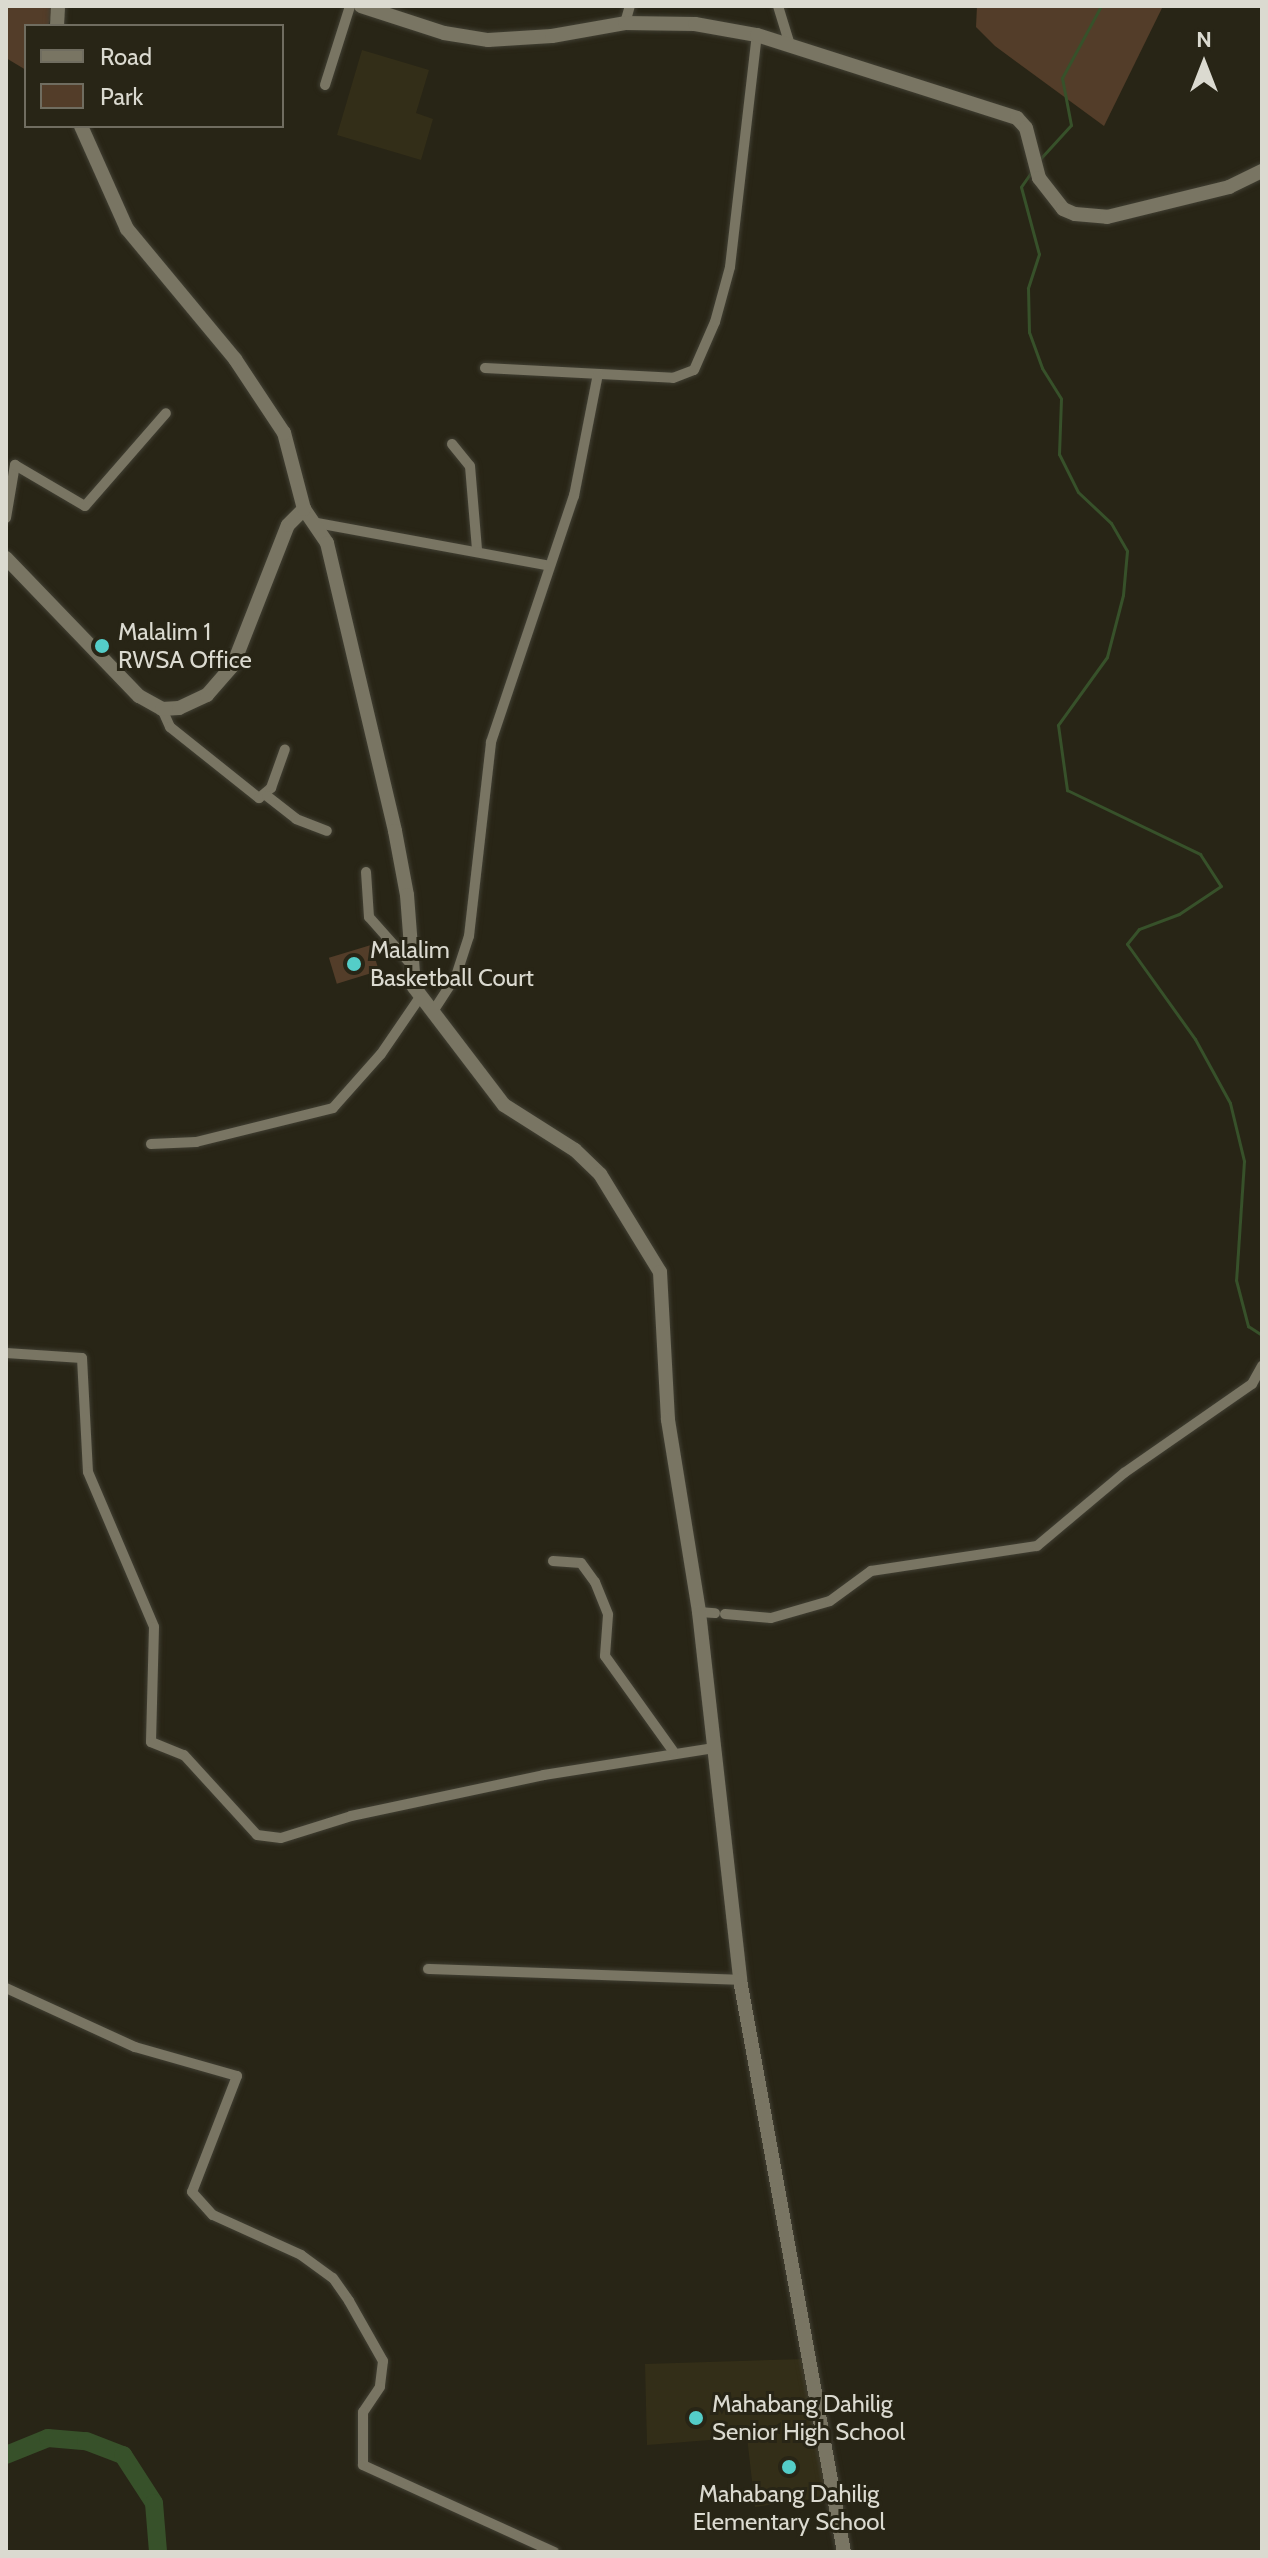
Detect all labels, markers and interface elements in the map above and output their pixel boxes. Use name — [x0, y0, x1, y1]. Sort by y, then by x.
legend — [24, 24, 284, 128]
north arrow — [1164, 24, 1244, 104]
text: N — [1196, 26, 1212, 53]
text: Road — [100, 42, 152, 71]
text: Park — [100, 82, 143, 111]
place label: Malalim 1 RWSA Office — [118, 618, 252, 674]
marker: Malalim 1 RWSA Office — [93, 637, 111, 655]
place label: Malalim Basketball Court — [370, 936, 534, 992]
marker: Malalim Basketball Court — [345, 955, 363, 973]
place label: Mahabang Dahilig Senior High School — [712, 2390, 905, 2446]
marker: Mahabang Dahilig Senior High School — [687, 2409, 705, 2427]
marker: Mahabang Dahilig Elementary School — [780, 2458, 798, 2476]
place label: Mahabang Dahilig Elementary School — [693, 2480, 885, 2536]

